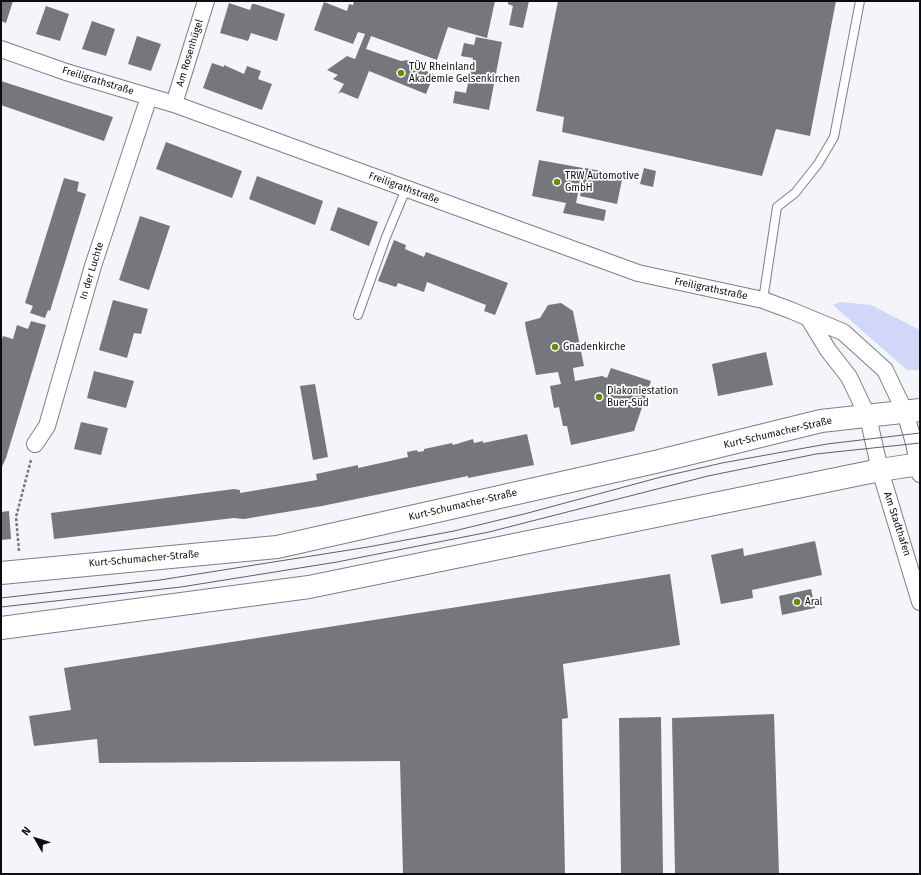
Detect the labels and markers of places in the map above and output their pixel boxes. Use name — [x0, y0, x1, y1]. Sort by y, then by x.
place label: TÜV Rheinland Akademie Gelsenkirchen — [409, 61, 520, 84]
marker: TÜV Rheinland Akademie Gelsenkirchen — [396, 68, 406, 78]
place label: TRW Automotive GmbH — [565, 170, 639, 194]
marker: TRW Automotive GmbH — [552, 177, 562, 187]
place label: Gnadenkirche — [563, 341, 625, 353]
marker: Gnadenkirche — [550, 342, 560, 352]
place label: Diakoniestation Buer-Süd — [607, 385, 678, 408]
marker: Diakoniestation Buer-Süd — [594, 392, 604, 402]
place label: Aral — [805, 596, 823, 608]
marker: Aral — [792, 597, 802, 607]

